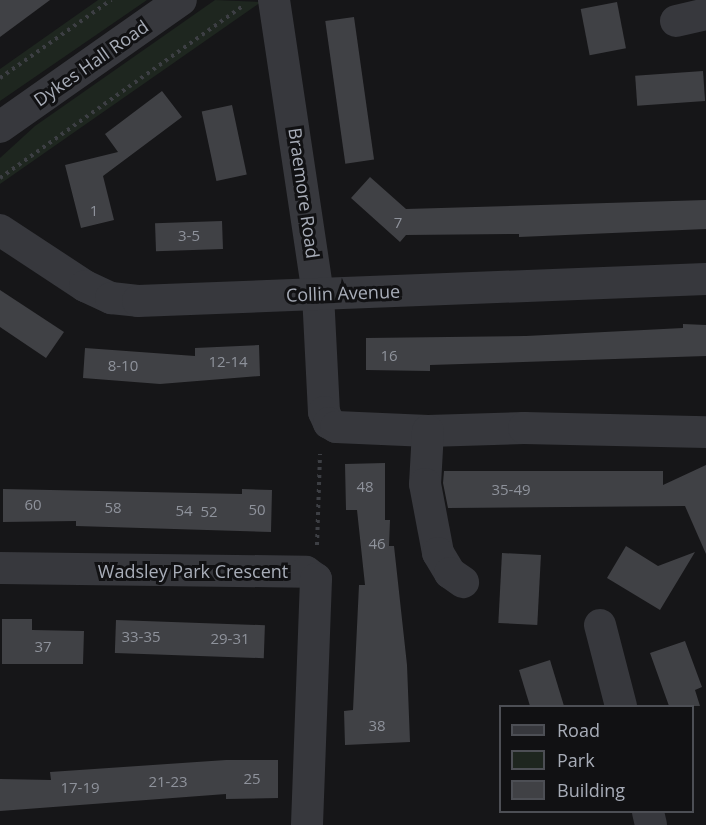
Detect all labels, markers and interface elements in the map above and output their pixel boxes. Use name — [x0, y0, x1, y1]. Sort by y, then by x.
street label: Dykes Hall Road — [30, 15, 152, 111]
street label: Braemore Road — [284, 126, 324, 260]
house number: 1 — [90, 202, 98, 220]
house number: 7 — [394, 214, 402, 232]
house number: 3-5 — [178, 227, 200, 245]
street label: Collin Avenue — [286, 280, 400, 306]
house number: 16 — [380, 347, 398, 365]
house number: 12-14 — [208, 353, 248, 371]
house number: 8-10 — [108, 357, 138, 375]
house number: 48 — [356, 478, 374, 496]
house number: 35-49 — [491, 481, 531, 499]
house number: 60 — [24, 496, 42, 514]
house number: 58 — [104, 499, 122, 517]
house number: 50 — [248, 501, 266, 519]
house number: 54 — [175, 502, 193, 520]
house number: 52 — [200, 503, 218, 521]
house number: 46 — [368, 535, 386, 553]
street label: Wadsley Park Crescent — [98, 560, 288, 582]
house number: 33-35 — [121, 628, 161, 646]
house number: 29-31 — [210, 630, 250, 648]
house number: 37 — [34, 638, 52, 656]
legend — [499, 705, 694, 813]
house number: 38 — [368, 717, 386, 735]
text: Road — [557, 718, 600, 742]
text: Park — [557, 748, 595, 772]
house number: 25 — [243, 770, 261, 788]
house number: 21-23 — [148, 773, 188, 791]
text: Building — [557, 778, 625, 802]
house number: 17-19 — [60, 779, 100, 797]

